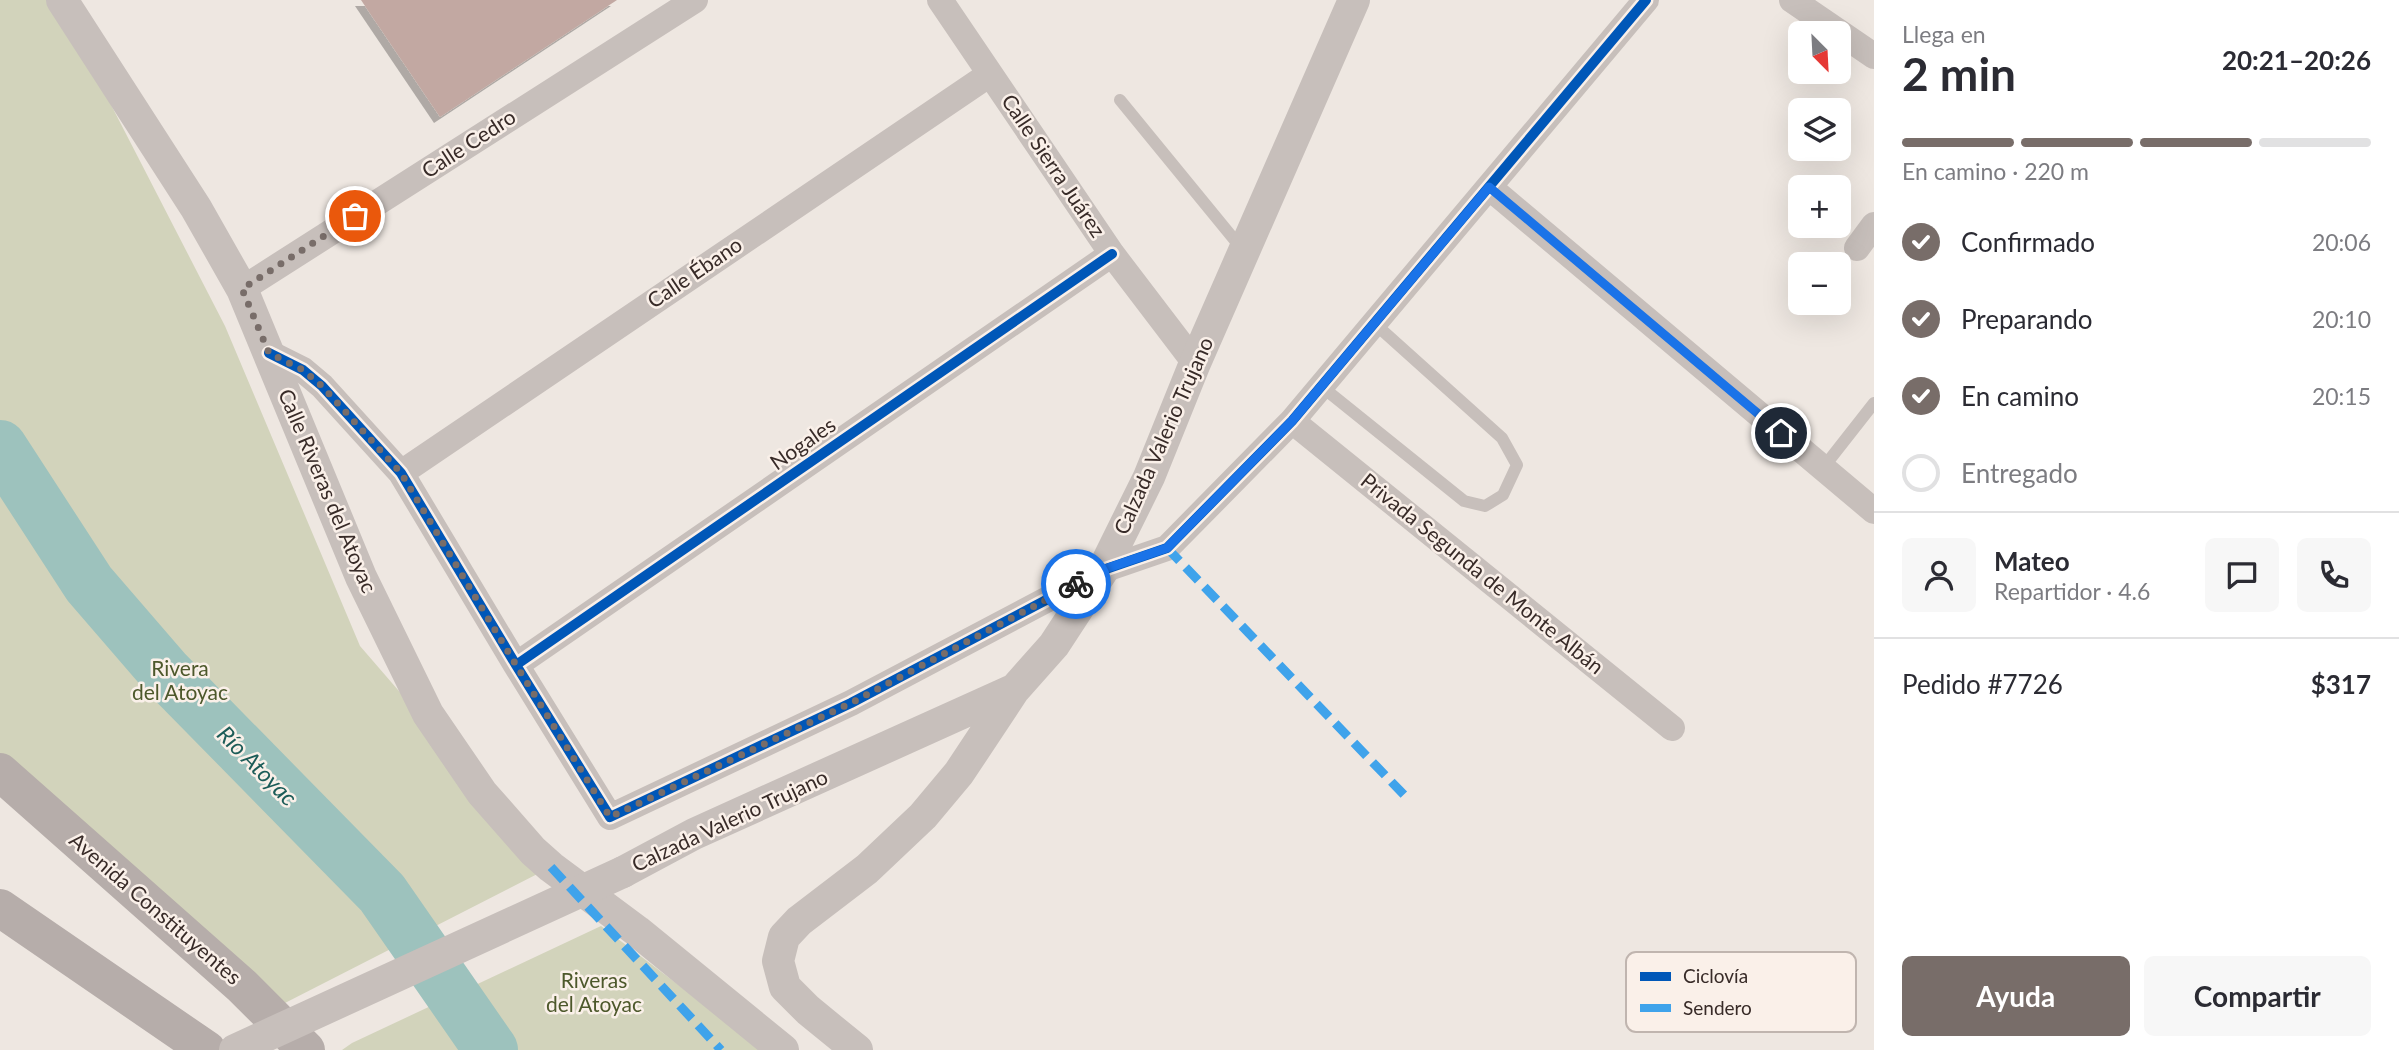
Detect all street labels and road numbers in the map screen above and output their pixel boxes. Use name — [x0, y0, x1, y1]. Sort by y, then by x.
street label: Calle Sierra Juárez — [997, 89, 1111, 241]
street label: Calle Cedro — [417, 103, 520, 182]
street label: Calle Ébano — [642, 231, 746, 313]
street label: Calzada Valerio Trujano — [1108, 333, 1217, 538]
street label: Calle Riveras del Atoyac — [274, 385, 383, 596]
street label: Nogales — [765, 411, 840, 474]
street label: Privada Segunda de Monte Albán — [1356, 467, 1609, 679]
street label: Calzada Valerio Trujano — [627, 763, 831, 876]
street label: Avenida Constituyentes — [65, 827, 247, 989]

